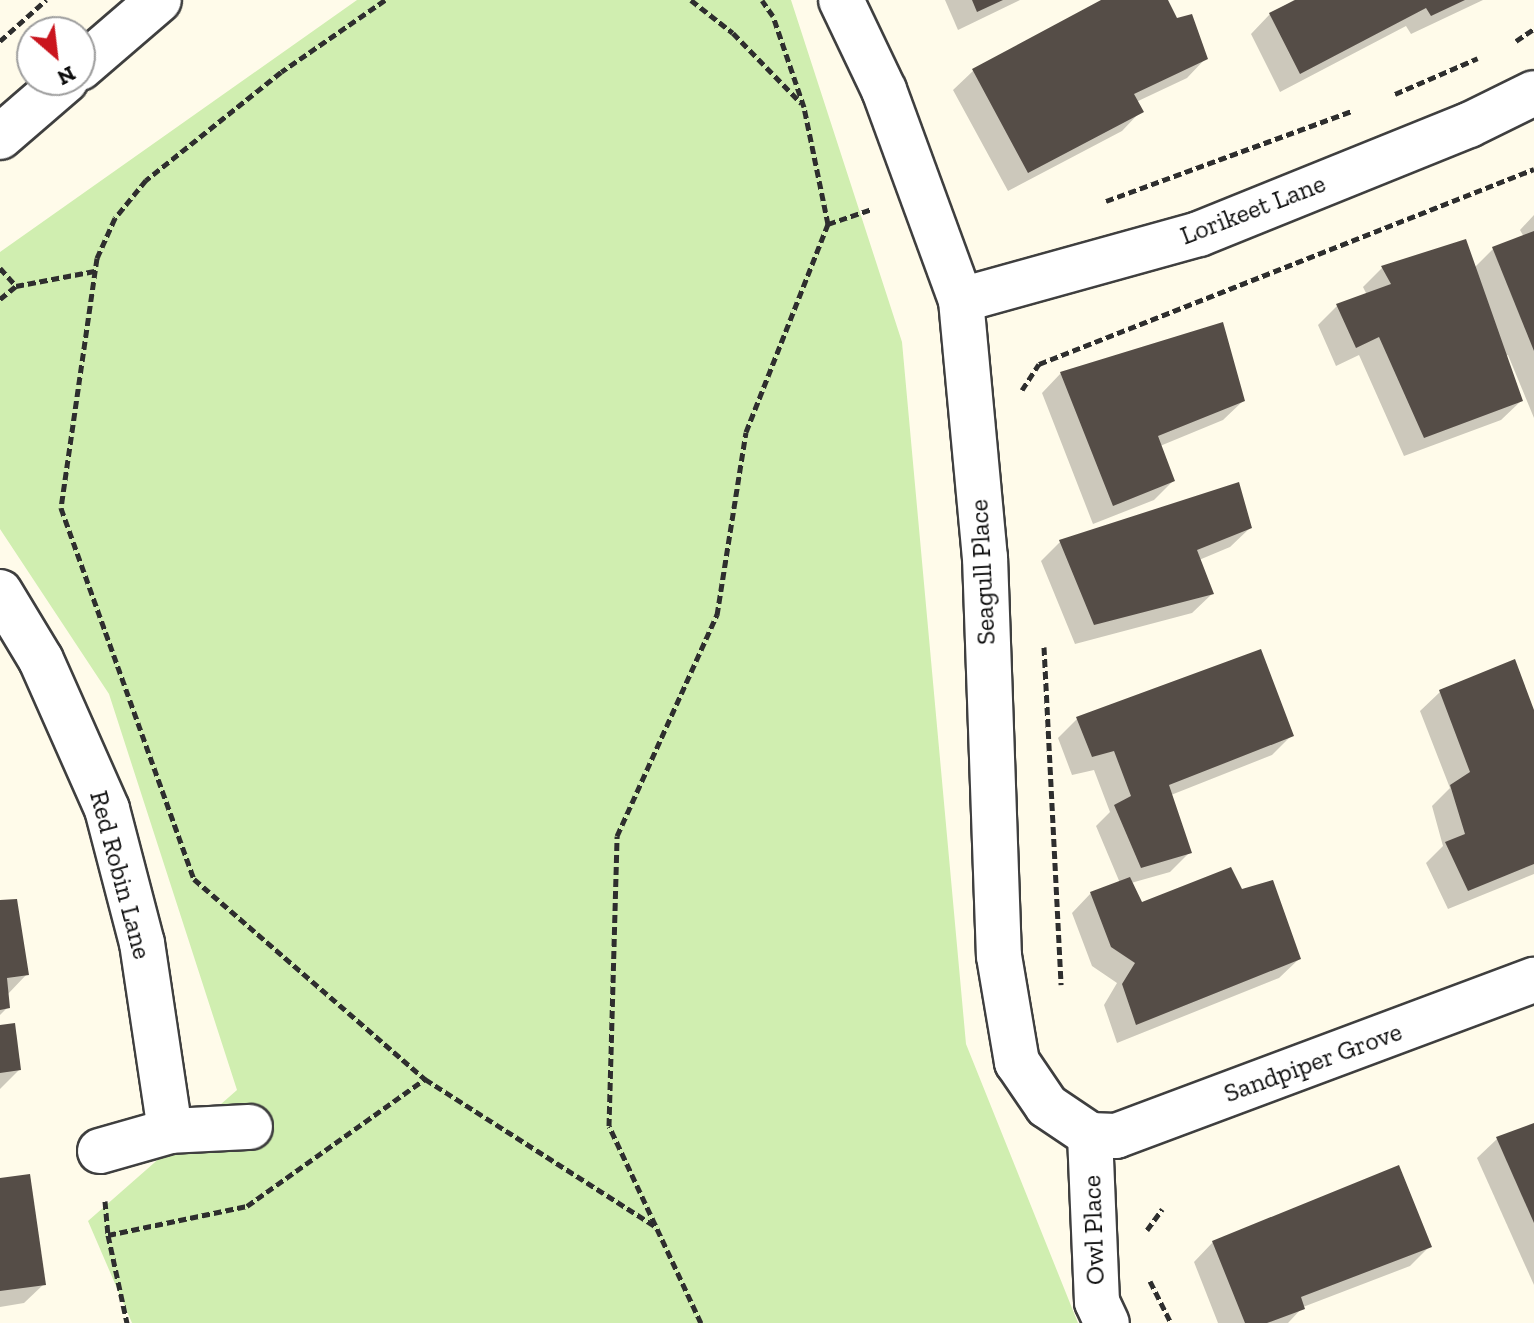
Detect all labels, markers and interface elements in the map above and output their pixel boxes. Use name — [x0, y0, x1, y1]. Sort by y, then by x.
north arrow — [16, 16, 96, 96]
text: N — [53, 60, 80, 92]
street label: Lorikeet Lane — [1176, 168, 1330, 252]
street label: Seagull Place — [964, 498, 1002, 646]
street label: Red Robin Lane — [83, 787, 157, 963]
street label: Sandpiper Grove — [1220, 1016, 1406, 1110]
street label: Owl Place — [1076, 1174, 1112, 1286]

